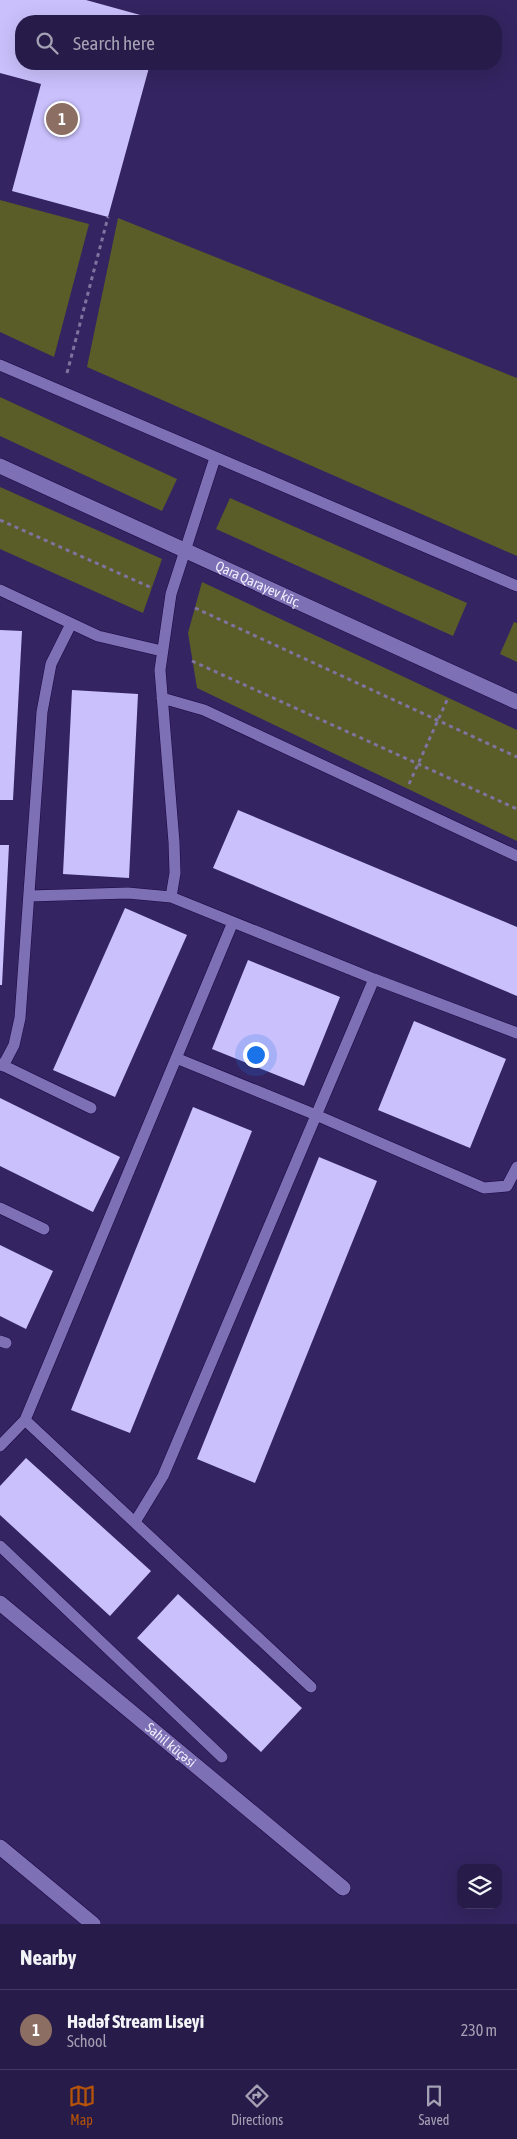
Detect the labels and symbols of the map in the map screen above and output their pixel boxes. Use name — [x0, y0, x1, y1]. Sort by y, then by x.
pin: 1 — [46, 100, 78, 138]
street label: Qara Qarayev küç. — [213, 557, 304, 610]
your location — [243, 1042, 269, 1068]
street label: Sahil küçəsi — [142, 1719, 199, 1770]

